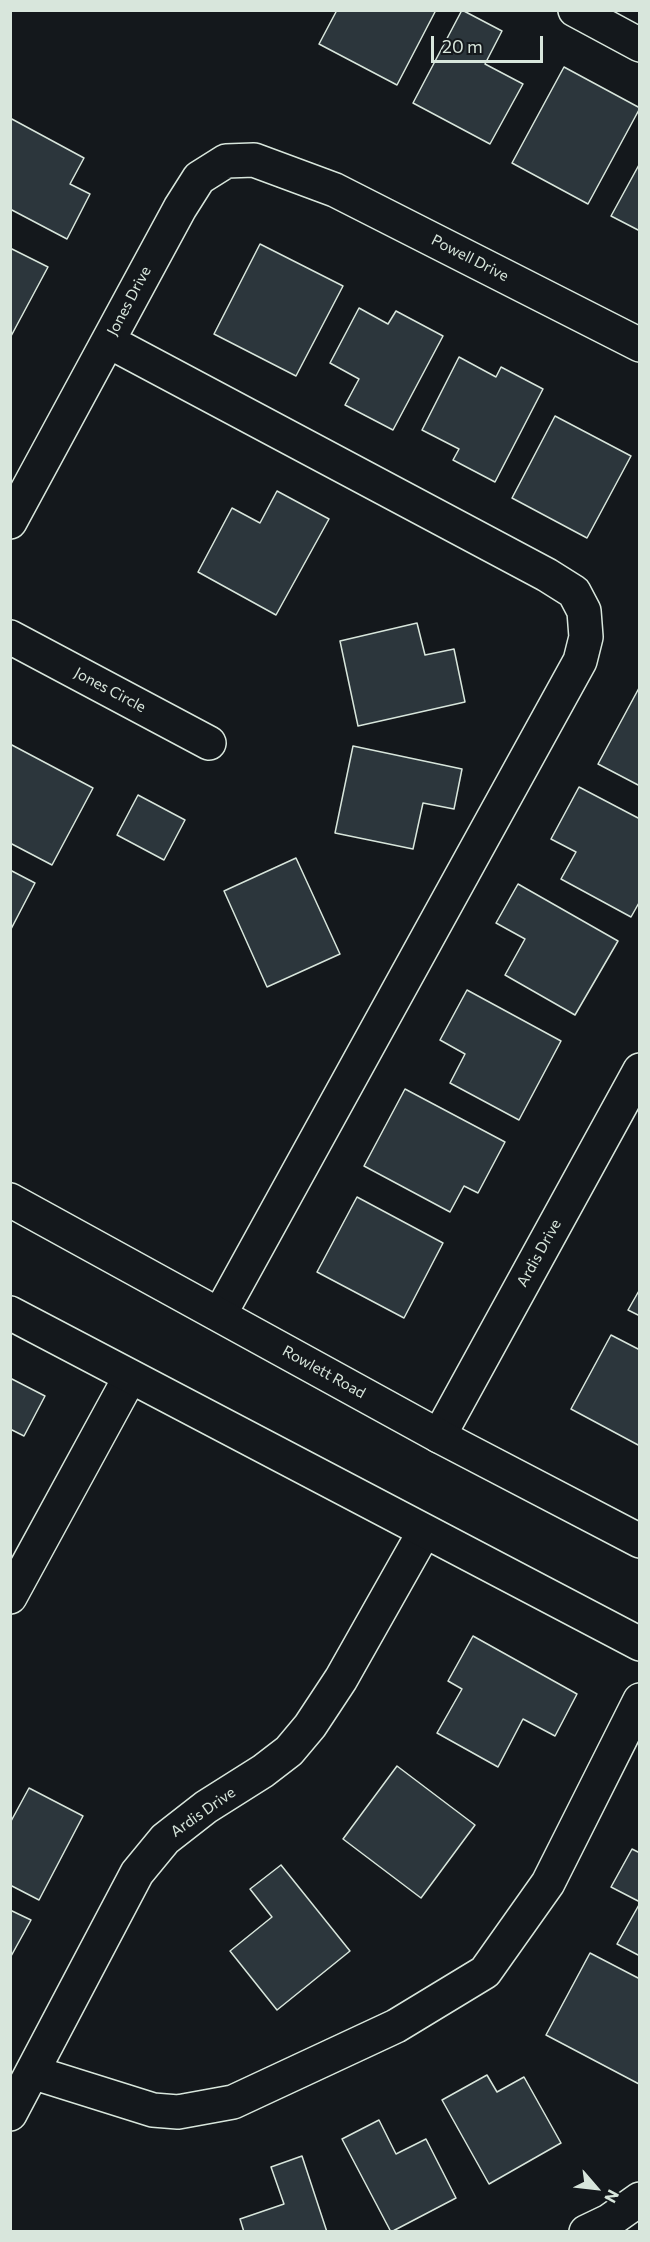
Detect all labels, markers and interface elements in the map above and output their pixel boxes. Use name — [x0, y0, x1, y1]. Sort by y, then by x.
scale bar — [434, 24, 546, 62]
text: 20 m — [442, 35, 483, 57]
street label: Powell Drive — [428, 231, 512, 285]
street label: Jones Drive — [103, 263, 155, 339]
street label: Jones Circle — [71, 664, 149, 716]
street label: Ardis Drive — [513, 1216, 565, 1290]
street label: Rowlett Road — [279, 1342, 369, 1402]
street label: Ardis Drive — [167, 1783, 239, 1841]
north arrow — [566, 2158, 626, 2218]
text: N — [601, 2187, 624, 2206]

